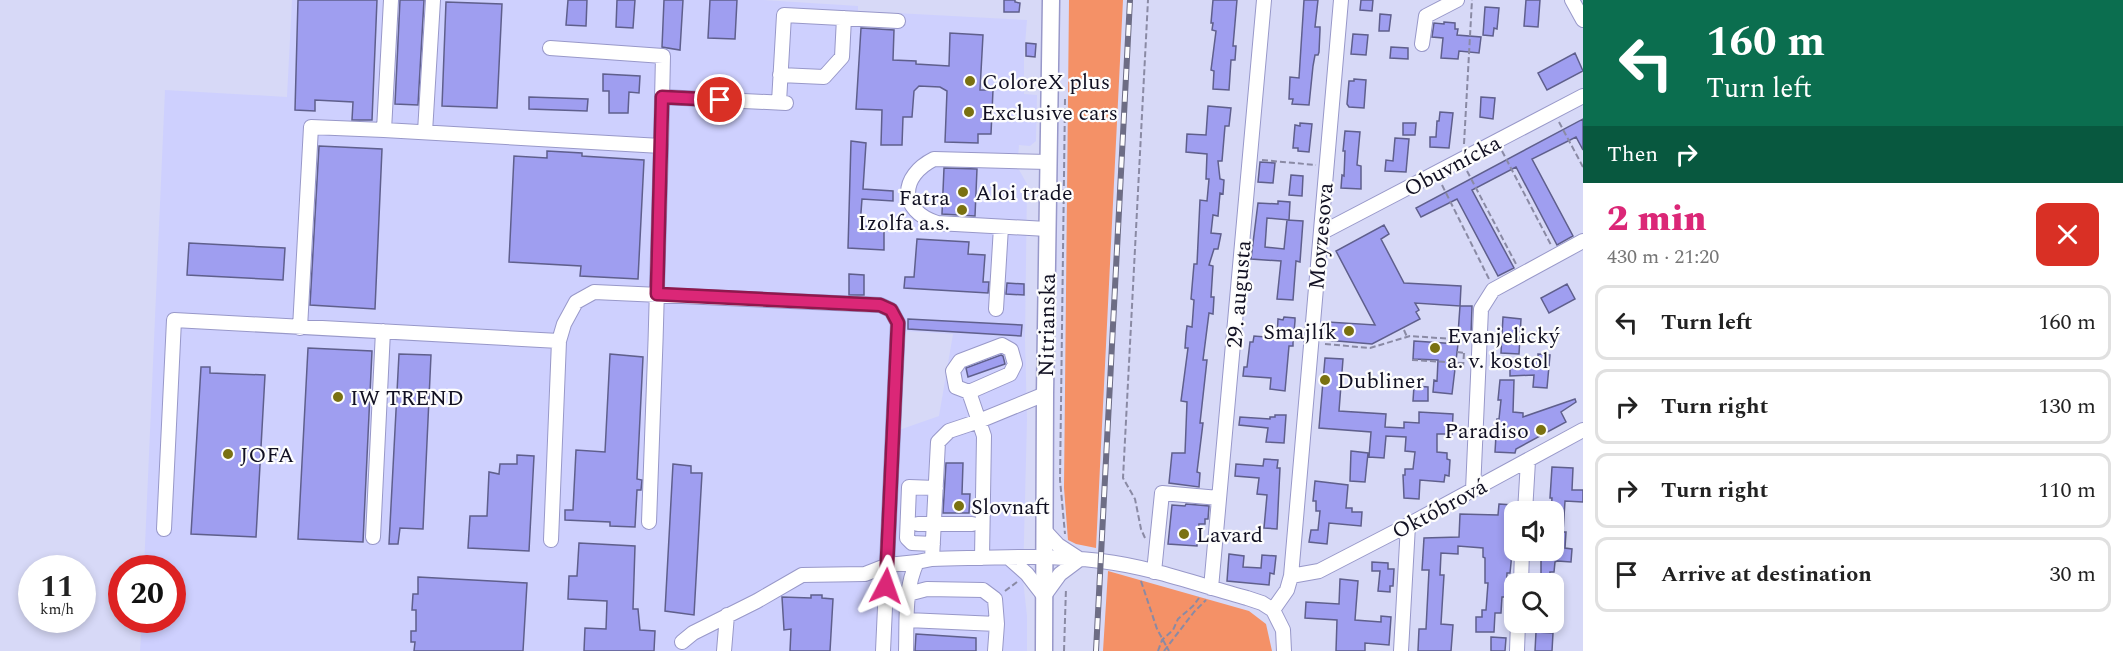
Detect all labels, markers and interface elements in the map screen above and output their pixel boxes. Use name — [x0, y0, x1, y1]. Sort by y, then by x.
text: 160 m — [1706, 11, 1825, 74]
icon: left — [1607, 24, 1685, 102]
place label: ColoreX plus — [982, 66, 1110, 99]
text: Turn left — [1706, 68, 1812, 110]
pin — [694, 74, 745, 125]
marker: ColoreX plus — [963, 74, 977, 88]
icon: arrive — [703, 83, 736, 116]
place label: Exclusive cars — [981, 97, 1118, 130]
marker: Exclusive cars — [962, 105, 976, 119]
street label: Obuvnícka — [1398, 127, 1507, 206]
text: Then — [1607, 138, 1658, 171]
icon: right — [1670, 138, 1703, 171]
place label: Aloi trade — [975, 177, 1073, 210]
street label: Moyzesova — [1300, 181, 1343, 291]
place label: Fatra Izolfa a.s. — [858, 182, 950, 240]
marker: Aloi trade — [956, 185, 970, 199]
text: 2 min — [1607, 192, 1707, 247]
marker: Fatra Izolfa a.s. — [955, 203, 969, 217]
button: close — [2036, 203, 2099, 266]
street label: 29. augusta — [1218, 239, 1261, 350]
text: 430 m · 21:20 — [1607, 242, 1719, 272]
street label: Nitrianska — [1030, 273, 1065, 377]
icon: left — [1610, 306, 1643, 339]
text: Turn left — [1661, 306, 1753, 339]
text: 160 m — [2039, 306, 2096, 339]
place label: Smajlík — [1263, 316, 1337, 349]
place label: Evanjelický a. v. kostol — [1447, 320, 1561, 378]
marker: Smajlík — [1342, 324, 1356, 338]
marker: Evanjelický a. v. kostol — [1428, 341, 1442, 355]
place label: Dubliner — [1337, 365, 1425, 398]
marker: Dubliner — [1318, 373, 1332, 387]
place label: IW TREND — [350, 382, 464, 415]
marker: IW TREND — [331, 390, 345, 404]
icon: right — [1610, 390, 1643, 423]
text: Turn right — [1661, 390, 1768, 423]
text: 130 m — [2039, 390, 2096, 423]
place label: Paradiso — [1444, 415, 1529, 448]
marker: Paradiso — [1534, 423, 1548, 437]
place label: JOFA — [240, 439, 294, 472]
marker: JOFA — [221, 447, 235, 461]
street label: Októbrová — [1386, 470, 1493, 548]
icon: right — [1610, 474, 1643, 507]
text: Turn right — [1661, 474, 1768, 507]
text: 110 m — [2039, 474, 2096, 507]
place label: Slovnaft — [971, 491, 1050, 524]
marker: Slovnaft — [952, 499, 966, 513]
map controls — [1504, 501, 1564, 633]
button: sound — [1504, 501, 1564, 561]
place label: Lavard — [1196, 519, 1263, 552]
marker: Lavard — [1177, 527, 1191, 541]
position arrow — [854, 554, 918, 618]
speed limit sign: 20 — [108, 555, 186, 633]
icon: arrive — [1610, 558, 1643, 591]
text: Arrive at destination — [1661, 558, 1872, 591]
text: 30 m — [2050, 558, 2096, 591]
text: 11 — [40, 564, 74, 610]
button: search — [1504, 573, 1564, 633]
text: km/h — [40, 598, 74, 621]

